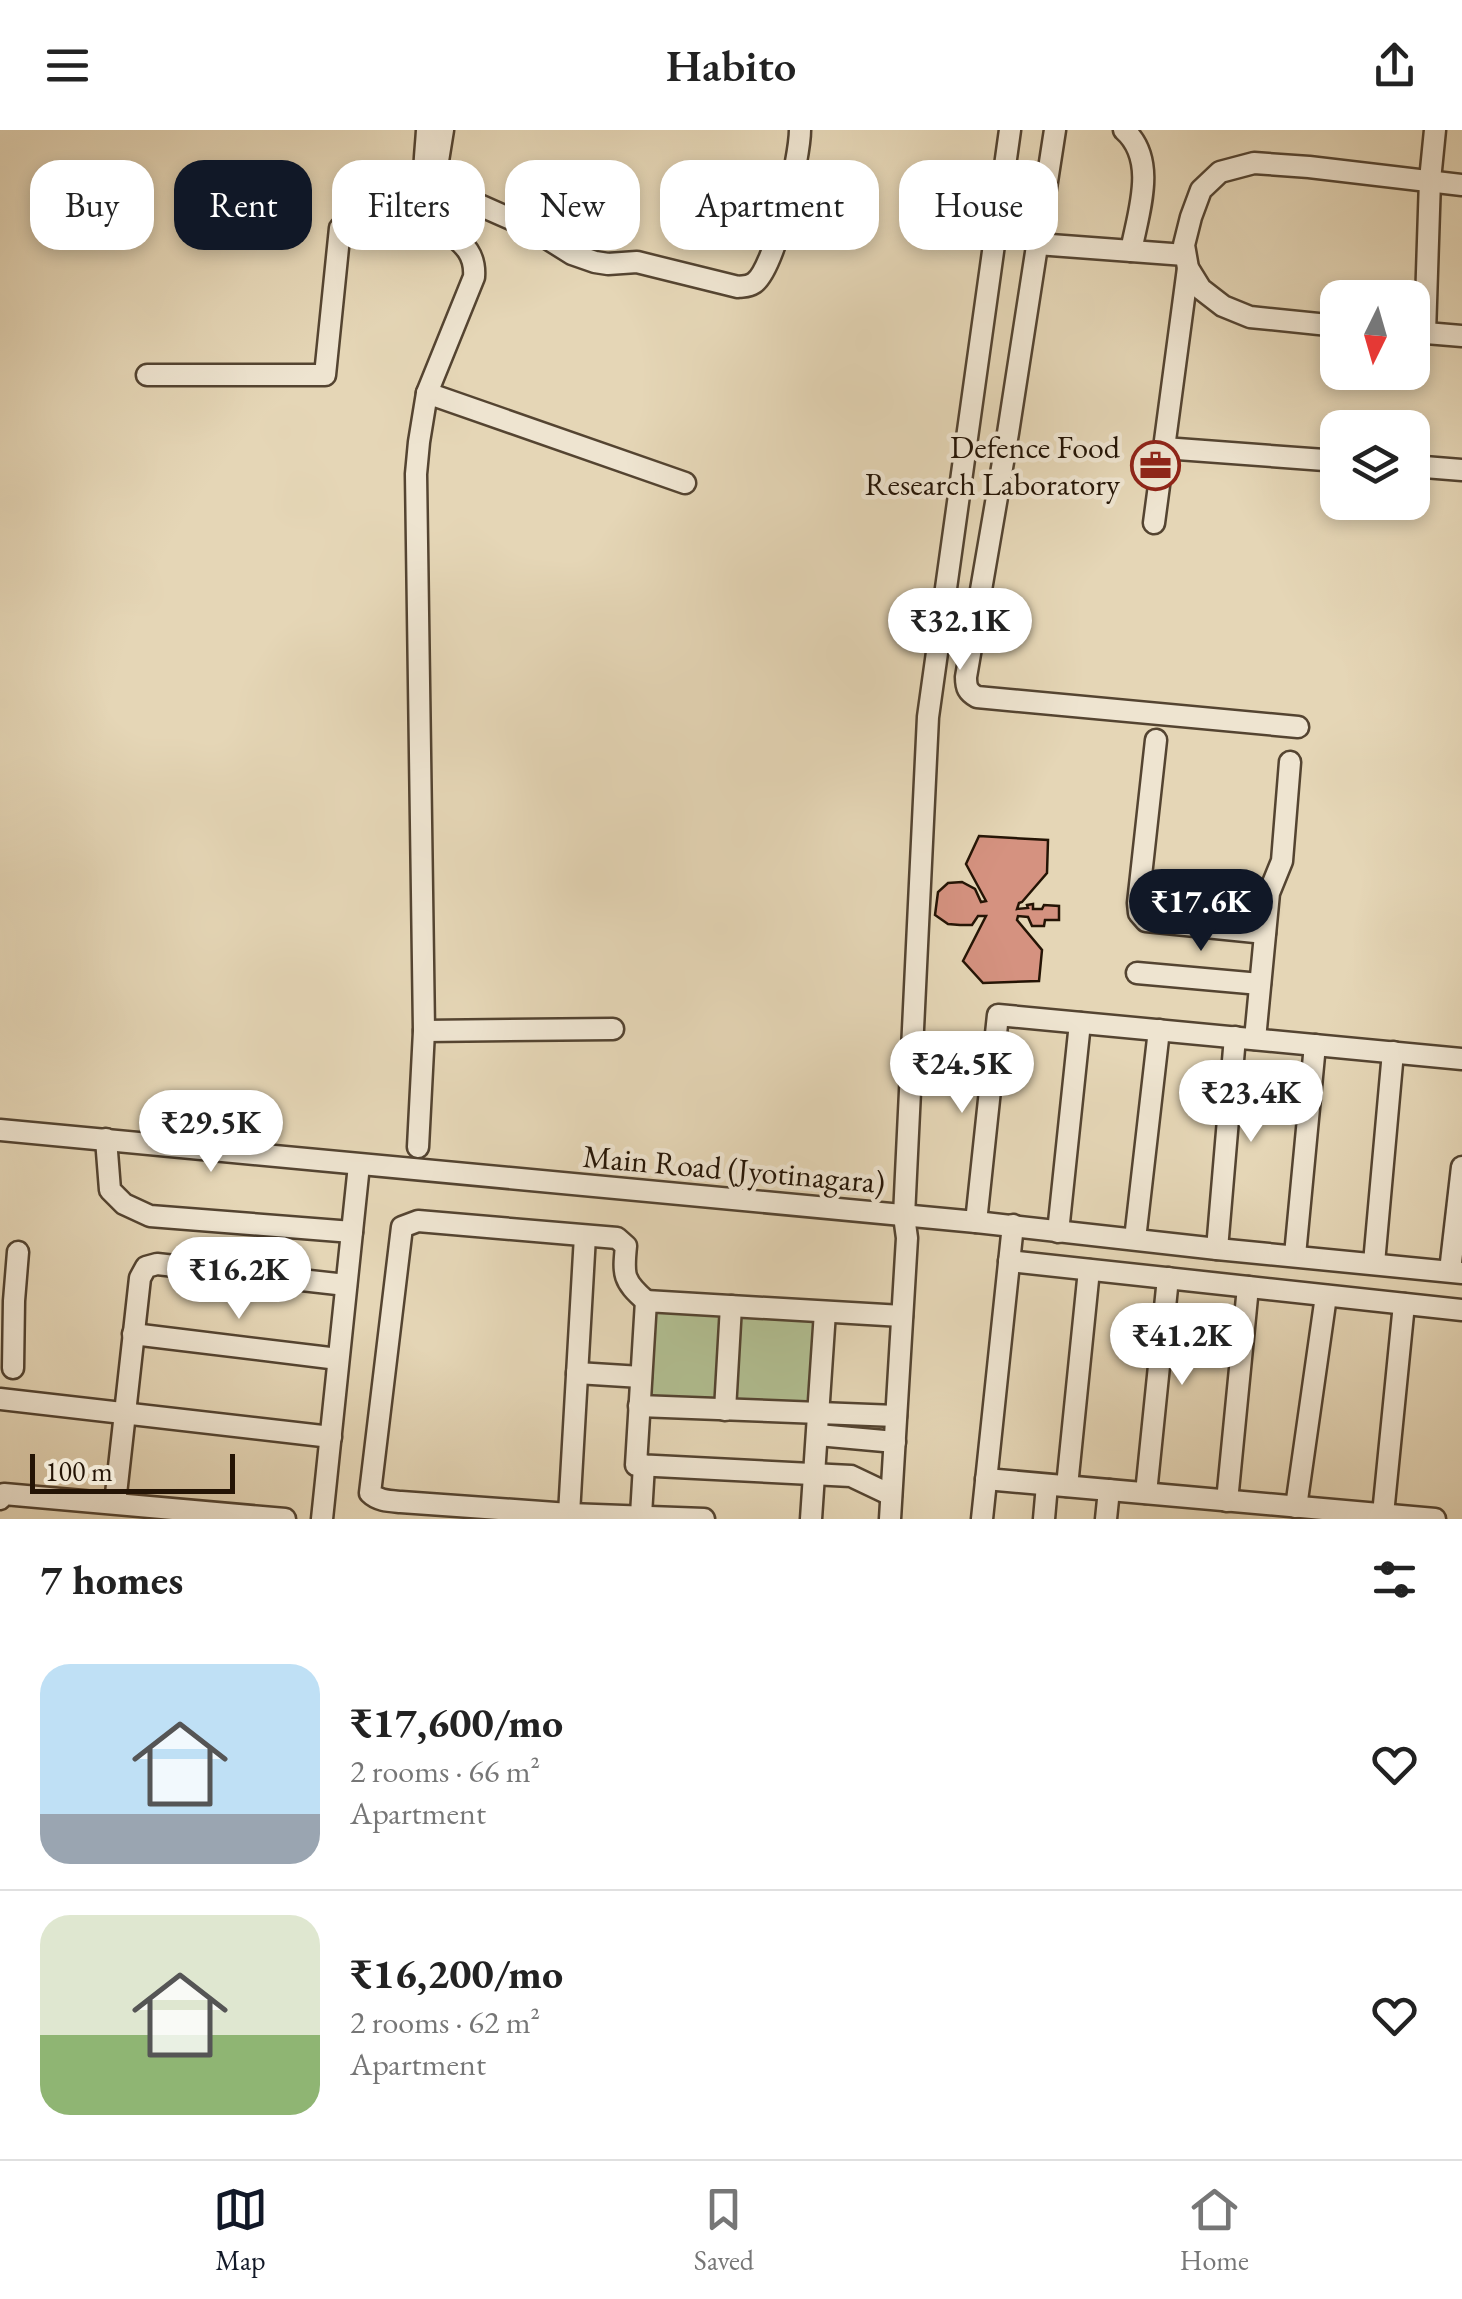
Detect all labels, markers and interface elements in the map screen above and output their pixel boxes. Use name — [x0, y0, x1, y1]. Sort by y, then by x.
text: Habito — [666, 36, 796, 94]
icon: menu — [40, 38, 95, 93]
icon: share — [1367, 38, 1422, 93]
chip: Buy — [30, 160, 154, 250]
chip: Rent — [174, 160, 312, 250]
chip: Filters — [332, 160, 485, 250]
chip: New — [505, 160, 640, 250]
chip: Apartment — [660, 160, 879, 250]
chip: House — [899, 160, 1058, 250]
north arrow — [1320, 280, 1430, 390]
map controls — [1320, 280, 1430, 520]
button: layers — [1320, 410, 1430, 520]
place label: Defence Food Research Laboratory — [865, 426, 1121, 505]
office icon: Defence Food Research Laboratory — [1129, 439, 1181, 491]
pin: ₹32.1K — [879, 588, 1041, 673]
text: ₹32.1K — [910, 599, 1010, 641]
pin: ₹17.6K — [1120, 869, 1282, 954]
text: ₹17.6K — [1151, 880, 1251, 922]
pin: ₹24.5K — [881, 1031, 1043, 1116]
text: ₹24.5K — [912, 1042, 1012, 1084]
pin: ₹23.4K — [1170, 1060, 1332, 1145]
text: ₹23.4K — [1201, 1071, 1301, 1113]
pin: ₹29.5K — [130, 1090, 292, 1175]
text: ₹29.5K — [161, 1101, 261, 1143]
street label: Main Road (Jyotinagara) — [581, 1135, 887, 1203]
pin: ₹16.2K — [158, 1237, 320, 1322]
text: ₹16.2K — [189, 1248, 289, 1290]
pin: ₹41.2K — [1101, 1303, 1263, 1388]
text: ₹41.2K — [1132, 1314, 1232, 1356]
scale bar — [30, 1449, 235, 1494]
text: 100 m — [45, 1453, 113, 1489]
text: 7 homes — [40, 1552, 183, 1607]
icon: filters — [1367, 1552, 1422, 1607]
text: ₹17,600/mo — [350, 1695, 563, 1750]
icon: home — [120, 1704, 240, 1824]
icon: heart — [1367, 1737, 1422, 1792]
text: 2 rooms · 66 m² — [350, 1750, 540, 1792]
text: Apartment — [350, 1792, 486, 1834]
text: ₹16,200/mo — [350, 1946, 563, 2001]
icon: home — [120, 1955, 240, 2075]
icon: heart — [1367, 1988, 1422, 2043]
text: 2 rooms · 62 m² — [350, 2001, 540, 2043]
text: Apartment — [350, 2043, 486, 2085]
tab: Map — [213, 2182, 268, 2278]
tab: Saved — [694, 2182, 754, 2278]
tab: Home — [1180, 2182, 1249, 2278]

